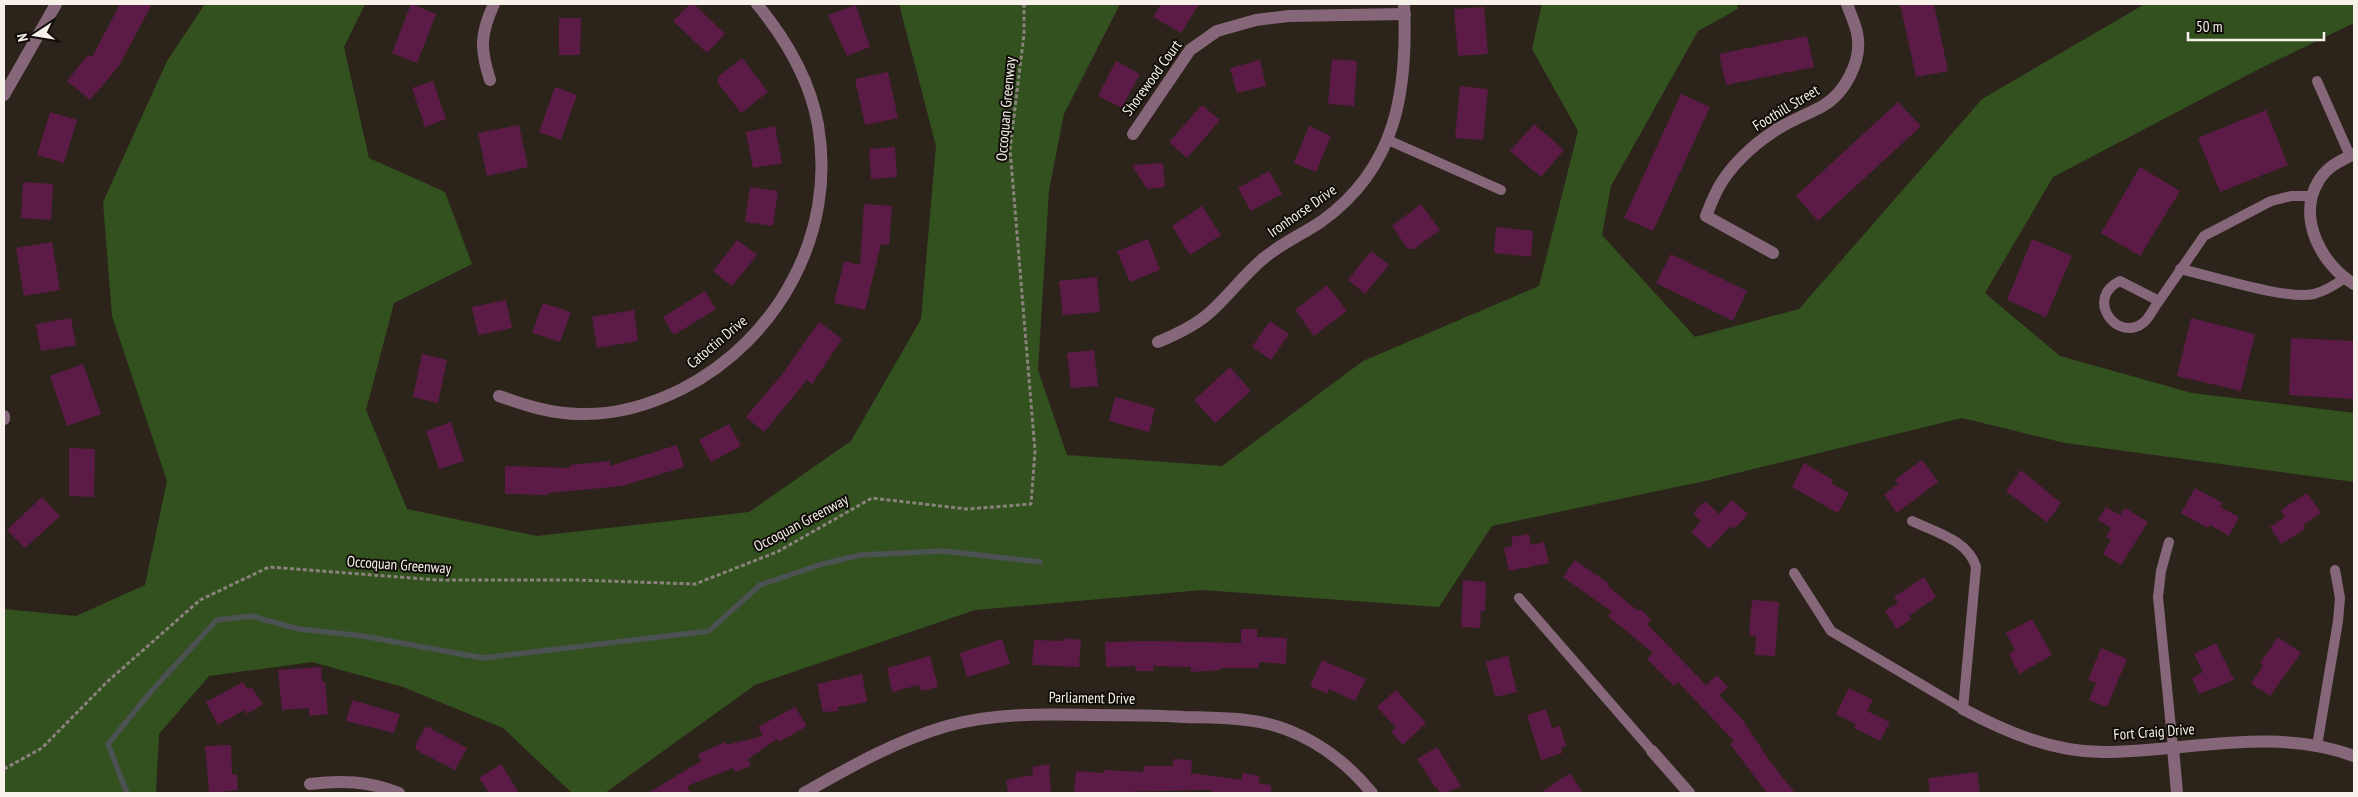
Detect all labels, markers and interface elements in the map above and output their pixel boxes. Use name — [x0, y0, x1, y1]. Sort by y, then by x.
north arrow — [10, 10, 60, 60]
scale bar — [2188, 10, 2324, 42]
text: 50 m — [2196, 17, 2222, 36]
text: N — [13, 32, 32, 43]
street label: Shorewood Court — [1118, 36, 1185, 119]
street label: Occoquan Greenway — [991, 56, 1020, 162]
street label: Foothill Street — [1749, 80, 1823, 135]
street label: Ironhorse Drive — [1264, 180, 1340, 241]
street label: Catoctin Drive — [683, 311, 751, 372]
street label: Occoquan Greenway — [750, 489, 852, 555]
street label: Occoquan Greenway — [346, 551, 452, 578]
street label: Parliament Drive — [1049, 687, 1135, 708]
street label: Fort Craig Drive — [2113, 719, 2195, 744]

